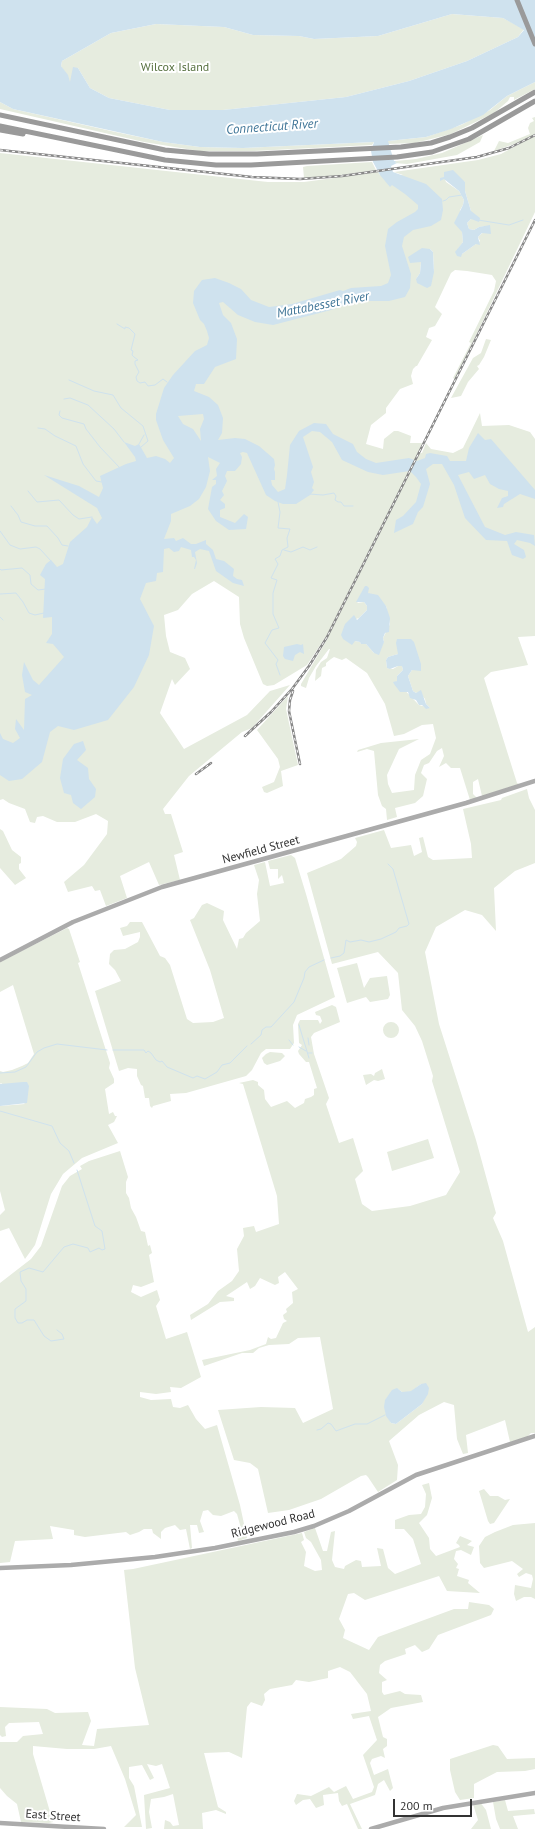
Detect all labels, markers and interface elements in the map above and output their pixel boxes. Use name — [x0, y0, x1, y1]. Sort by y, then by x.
park label: Wilcox Island — [141, 61, 209, 75]
water label: Connecticut River — [226, 116, 318, 138]
water label: Mattabesset River — [276, 288, 370, 322]
street label: Newfield Street — [221, 833, 301, 867]
street label: Ridgewood Road — [230, 1507, 316, 1541]
scale bar — [395, 1791, 474, 1817]
text: 200 m — [400, 1798, 433, 1813]
street label: East Street — [25, 1807, 81, 1825]

